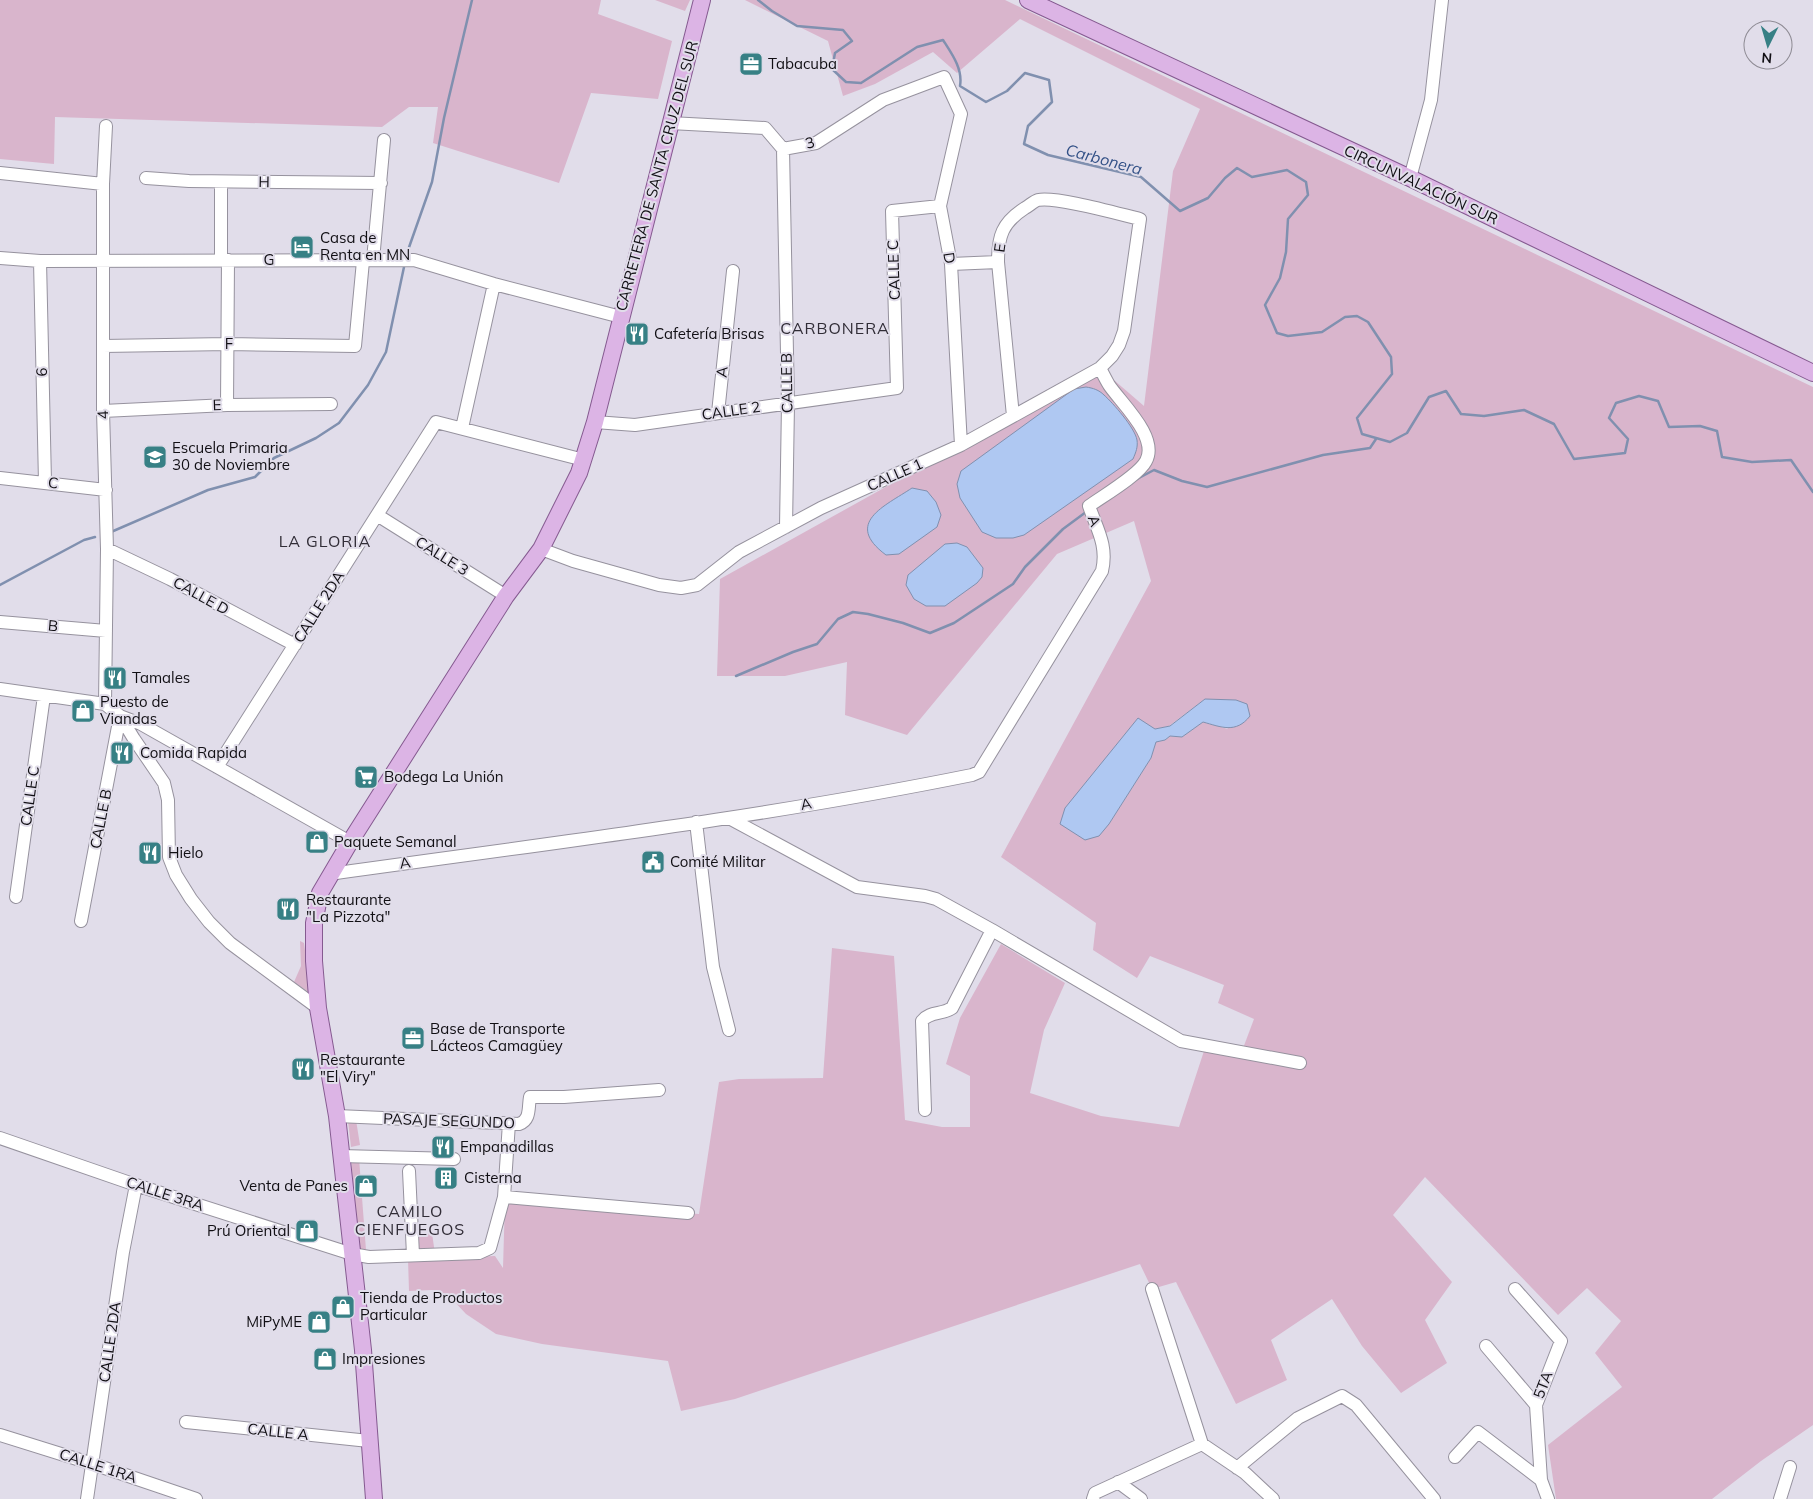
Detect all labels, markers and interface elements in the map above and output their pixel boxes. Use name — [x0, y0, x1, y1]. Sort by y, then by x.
north arrow — [1743, 20, 1793, 70]
street label: CARRETERA DE SANTA CRUZ DEL SUR — [611, 39, 702, 313]
text: N — [1761, 49, 1773, 67]
office icon: Tabacuba — [738, 51, 764, 77]
place label: Tabacuba — [768, 54, 837, 73]
street label: 3 — [803, 132, 817, 153]
water label: Carbonera — [1064, 139, 1145, 179]
street label: CIRCUNVALACIÓN SUR — [1341, 140, 1501, 229]
street label: H — [258, 172, 270, 191]
place label: Casa de Renta en MN — [320, 228, 410, 264]
hotel icon: Casa de Renta en MN — [289, 234, 315, 260]
street label: CALLE C — [883, 240, 904, 301]
street label: E — [989, 242, 1010, 254]
street label: G — [264, 250, 274, 269]
street label: D — [939, 251, 960, 265]
district label: CARBONERA — [780, 318, 890, 338]
restaurant icon: Cafetería Brisas — [624, 321, 650, 347]
place label: Cafetería Brisas — [654, 324, 764, 343]
street label: F — [225, 334, 233, 353]
street label: CALLE B — [776, 353, 797, 413]
street label: A — [711, 365, 732, 378]
street label: 6 — [32, 367, 51, 377]
street label: E — [212, 395, 222, 414]
street label: CALLE 2 — [700, 397, 762, 424]
street label: 4 — [93, 410, 112, 420]
place label: Escuela Primaria 30 de Noviembre — [172, 438, 290, 474]
school or university icon: Escuela Primaria 30 de Noviembre — [142, 444, 168, 470]
street label: CALLE 1 — [864, 454, 926, 495]
street label: C — [47, 473, 59, 492]
street label: A — [1084, 512, 1105, 529]
district label: LA GLORIA — [279, 531, 371, 551]
street label: CALLE 3 — [412, 532, 472, 579]
street label: CALLE 2DA — [289, 567, 348, 646]
street label: CALLE D — [170, 572, 233, 619]
street label: B — [47, 616, 59, 635]
restaurant icon: Tamales — [102, 665, 128, 691]
place label: Tamales — [132, 668, 190, 687]
place label: Puesto de Viandas — [100, 692, 169, 728]
shop icon: Puesto de Viandas — [70, 698, 96, 724]
restaurant icon: Comida Rapida — [109, 740, 135, 766]
place label: Comida Rapida — [140, 743, 247, 762]
supermarket icon: Bodega La Unión — [353, 764, 379, 790]
street label: CALLE C — [16, 765, 43, 827]
place label: Bodega La Unión — [384, 767, 504, 786]
street label: CALLE B — [85, 787, 116, 850]
street label: A — [799, 793, 813, 814]
shop icon: Paquete Semanal — [304, 829, 330, 855]
place label: Paquete Semanal — [334, 832, 457, 851]
restaurant icon: Hielo — [137, 840, 163, 866]
place label: Hielo — [168, 843, 203, 862]
public building icon: Comité Militar — [640, 849, 666, 875]
street label: A — [398, 852, 412, 873]
place label: Comité Militar — [670, 852, 766, 871]
place label: Restaurante "La Pizzota" — [306, 890, 391, 926]
restaurant icon: Restaurante "La Pizzota" — [275, 896, 301, 922]
place label: Base de Transporte Lácteos Camagüey — [430, 1019, 565, 1055]
office icon: Base de Transporte Lácteos Camagüey — [400, 1025, 426, 1051]
place label: Restaurante "El Viry" — [320, 1050, 405, 1086]
restaurant icon: Restaurante "El Viry" — [290, 1056, 316, 1082]
street label: PASAJE SEGUNDO — [383, 1109, 515, 1132]
restaurant icon: Empanadillas — [430, 1134, 456, 1160]
place label: Empanadillas — [460, 1137, 554, 1156]
building icon: Cisterna — [433, 1165, 459, 1191]
place label: Cisterna — [464, 1168, 522, 1187]
street label: CALLE 3RA — [124, 1172, 206, 1215]
shop icon: Venta de Panes — [353, 1173, 379, 1199]
place label: Venta de Panes — [239, 1176, 348, 1195]
district label: CAMILO CIENFUEGOS — [355, 1201, 465, 1239]
shop icon: Prú Oriental — [294, 1218, 320, 1244]
place label: Prú Oriental — [207, 1221, 290, 1240]
place label: Tienda de Productos Particular — [360, 1288, 502, 1324]
shop icon: Tienda de Productos Particular — [330, 1294, 356, 1320]
street label: CALLE 2DA — [94, 1300, 125, 1383]
shop icon: MiPyME — [306, 1309, 332, 1335]
place label: MiPyME — [246, 1312, 302, 1331]
shop icon: Impresiones — [312, 1346, 338, 1372]
place label: Impresiones — [342, 1349, 426, 1368]
street label: 5TA — [1529, 1368, 1556, 1401]
street label: CALLE A — [247, 1419, 309, 1444]
street label: CALLE 1RA — [57, 1444, 139, 1487]

